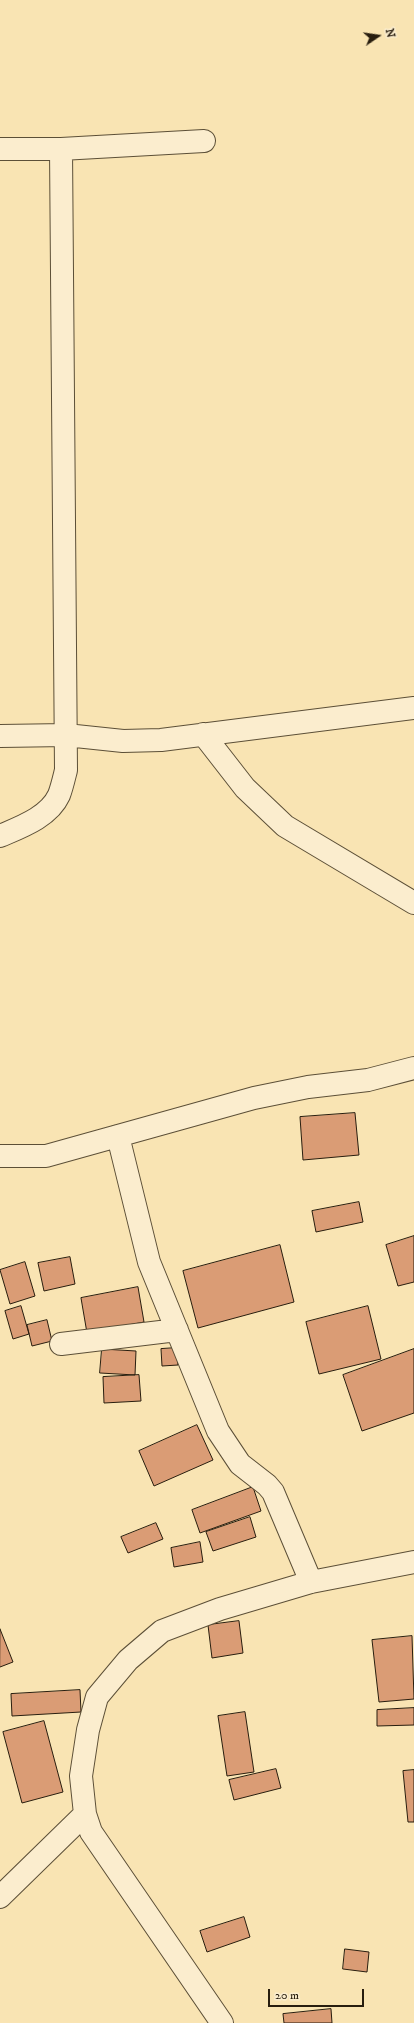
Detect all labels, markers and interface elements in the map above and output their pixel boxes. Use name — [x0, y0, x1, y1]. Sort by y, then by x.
north arrow — [358, 16, 398, 56]
text: N — [382, 27, 398, 39]
scale bar — [270, 1981, 366, 2007]
text: 20 m — [275, 1988, 299, 2003]

